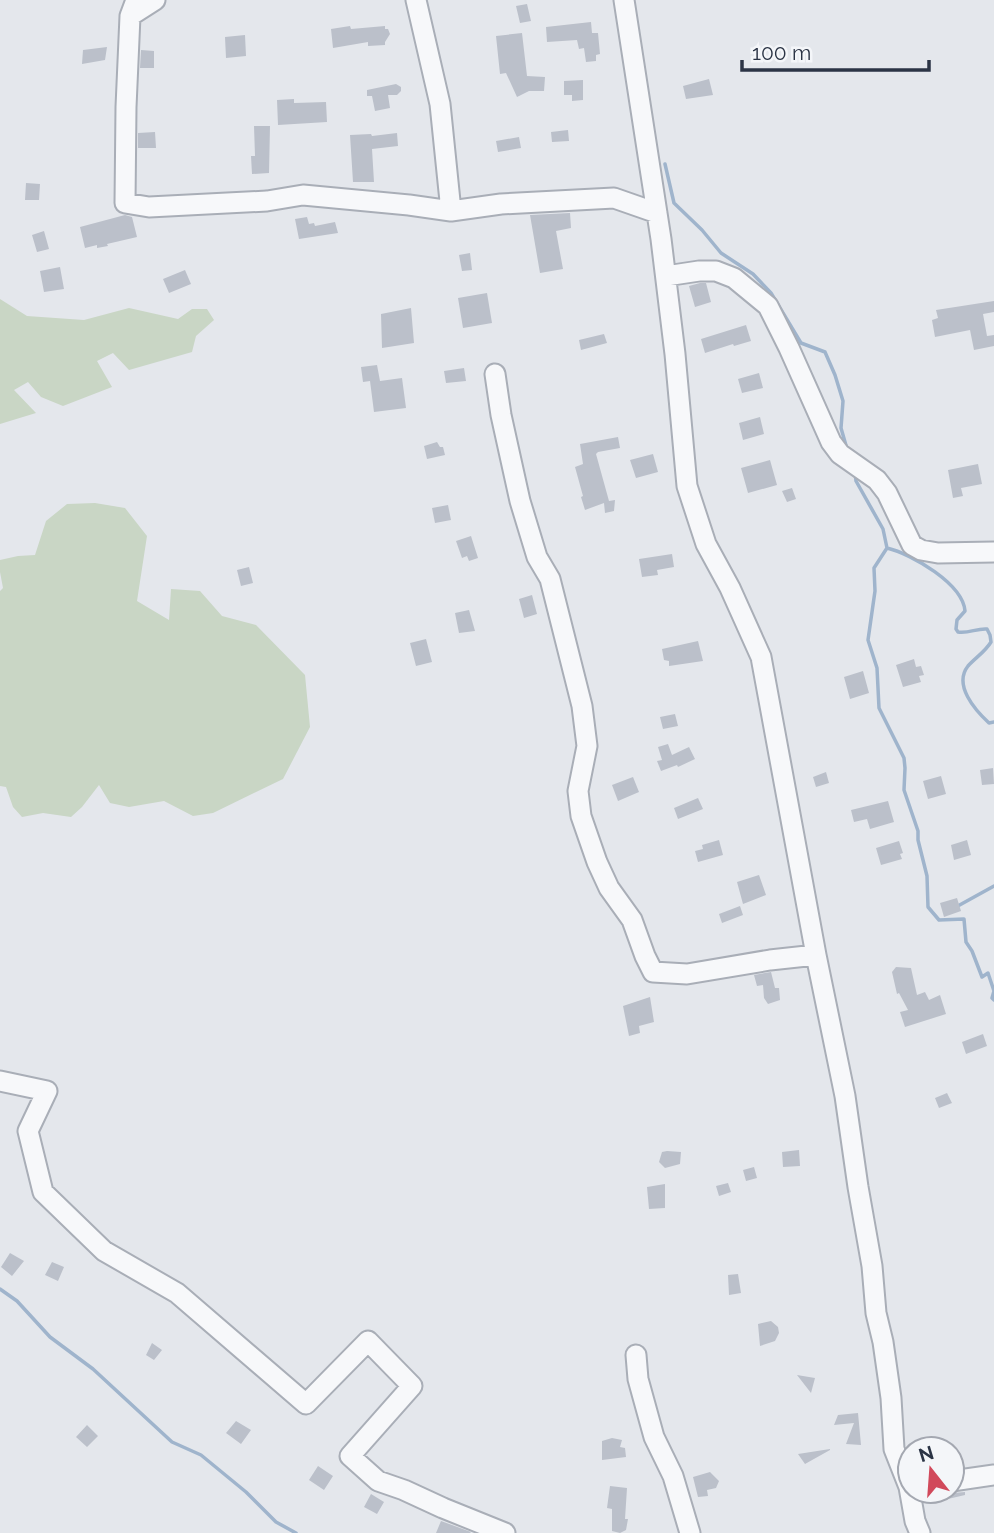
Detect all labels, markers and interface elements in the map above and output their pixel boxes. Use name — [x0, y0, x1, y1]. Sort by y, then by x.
scale bar — [742, 28, 929, 72]
text: 100 m — [752, 40, 811, 65]
north arrow — [896, 1435, 966, 1505]
text: N — [916, 1441, 936, 1466]

